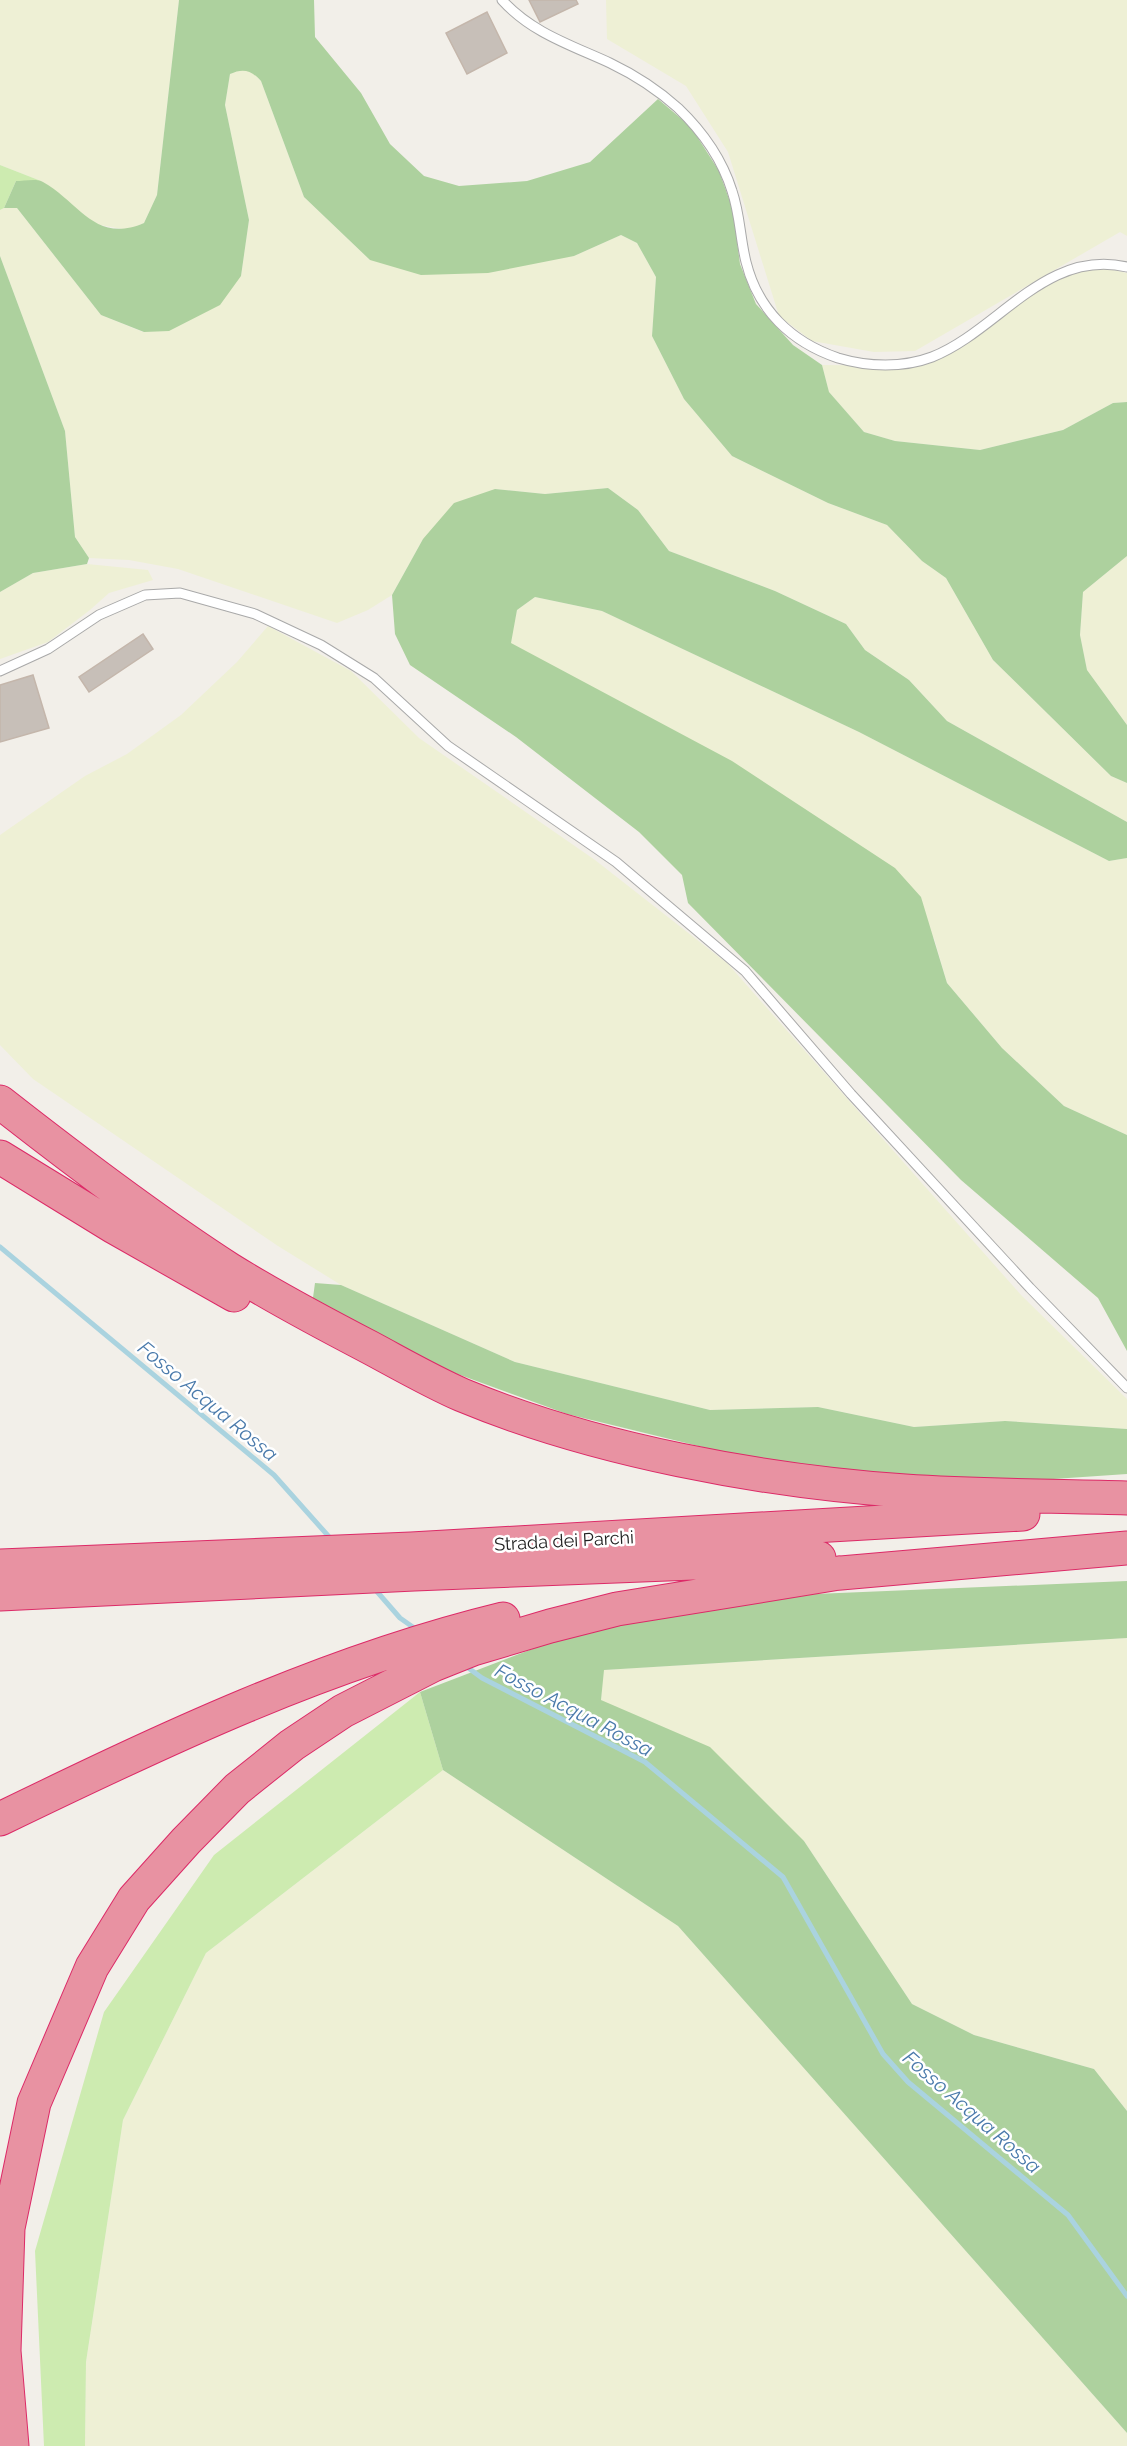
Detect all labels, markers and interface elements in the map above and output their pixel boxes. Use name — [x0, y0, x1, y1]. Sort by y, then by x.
water label: Fosso Acqua Rossa — [133, 1336, 283, 1466]
street label: Strada dei Parchi — [494, 1526, 634, 1555]
water label: Fosso Acqua Rossa — [491, 1658, 657, 1762]
water label: Fosso Acqua Rossa — [898, 2046, 1046, 2178]

